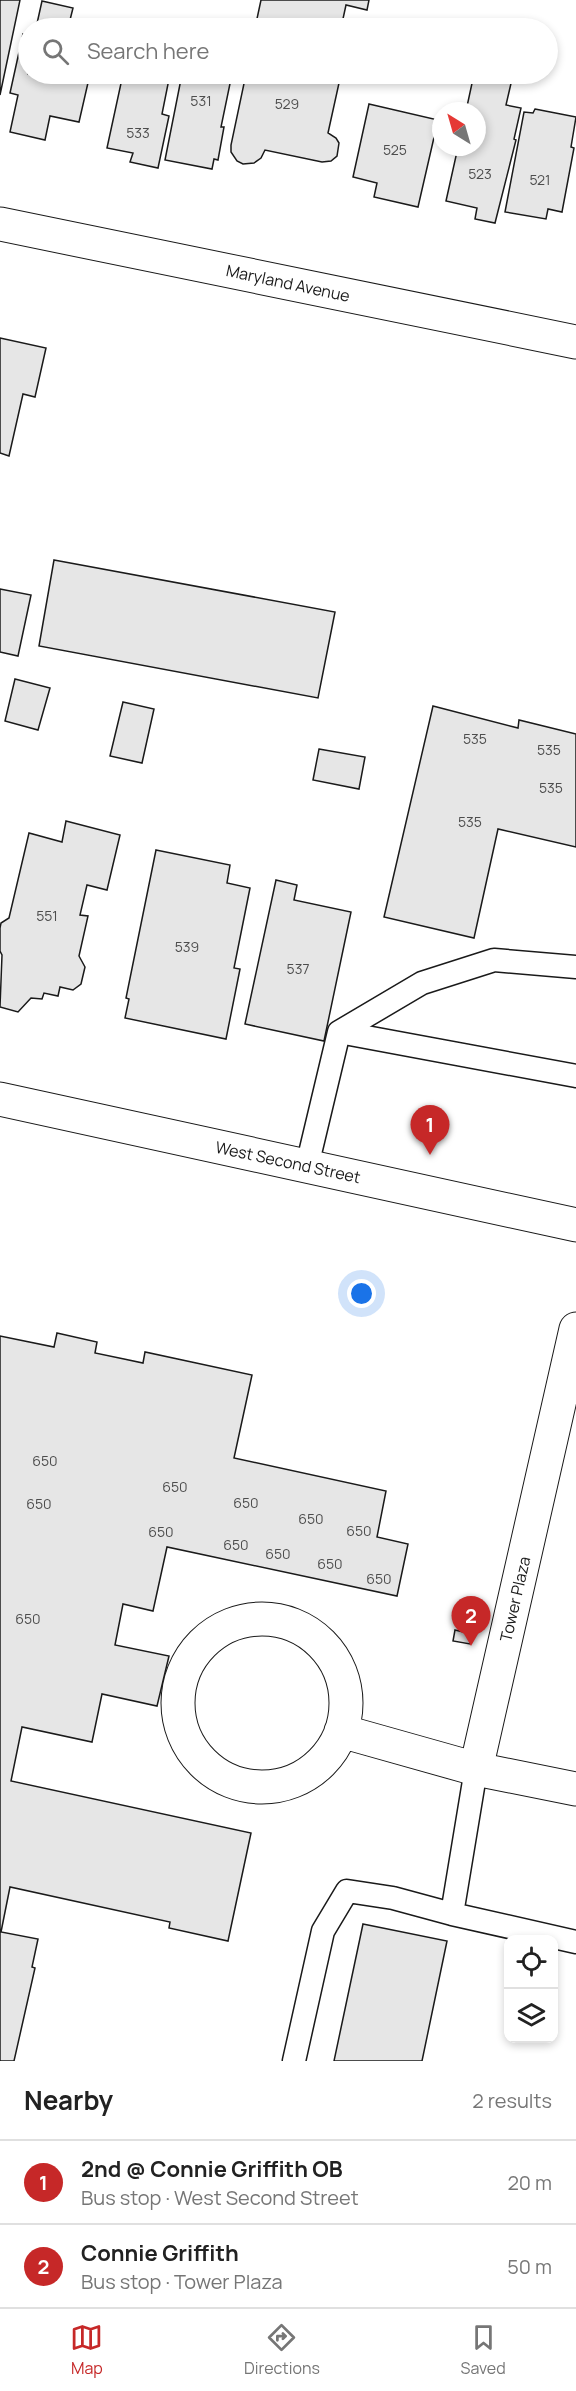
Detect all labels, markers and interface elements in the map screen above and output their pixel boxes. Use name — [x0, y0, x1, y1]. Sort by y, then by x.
search box — [18, 18, 558, 84]
icon: search — [39, 35, 72, 68]
text: Search here — [87, 36, 209, 66]
house number: 531 — [190, 91, 212, 110]
house number: 529 — [275, 94, 299, 113]
north arrow — [432, 102, 486, 156]
house number: 533 — [126, 123, 150, 142]
house number: 525 — [383, 140, 407, 159]
house number: 523 — [468, 164, 492, 183]
house number: 521 — [529, 170, 551, 189]
street label: Maryland Avenue — [224, 259, 352, 307]
house number: 535 — [463, 729, 487, 748]
house number: 535 — [537, 740, 561, 759]
house number: 535 — [539, 778, 563, 797]
house number: 535 — [458, 812, 482, 831]
house number: 551 — [36, 906, 58, 925]
house number: 539 — [175, 937, 199, 956]
house number: 537 — [287, 959, 309, 978]
pin: 1 — [410, 1106, 450, 1155]
street label: West Second Street — [213, 1136, 363, 1188]
your location — [347, 1279, 376, 1308]
house number: 650 — [32, 1451, 58, 1470]
house number: 650 — [162, 1477, 188, 1496]
house number: 650 — [233, 1493, 259, 1512]
house number: 650 — [26, 1494, 52, 1513]
house number: 650 — [298, 1509, 324, 1528]
house number: 650 — [346, 1521, 372, 1540]
house number: 650 — [148, 1522, 174, 1541]
house number: 650 — [223, 1535, 249, 1554]
house number: 650 — [265, 1544, 291, 1563]
house number: 650 — [317, 1554, 343, 1573]
street label: Tower Plaza — [495, 1554, 535, 1644]
house number: 650 — [366, 1569, 392, 1588]
pin: 2 — [452, 1596, 490, 1646]
house number: 650 — [15, 1609, 41, 1628]
map controls — [504, 1935, 558, 2043]
button: locate — [504, 1935, 558, 1989]
button: layers — [504, 1989, 558, 2043]
text: Nearby — [24, 2082, 113, 2118]
text: 2 results — [472, 2087, 552, 2114]
text: 2nd @ Connie Griffith OB — [81, 2154, 343, 2184]
text: 1 — [39, 2169, 48, 2196]
text: 20 m — [507, 2169, 552, 2196]
text: Bus stop · West Second Street — [81, 2184, 359, 2211]
text: Connie Griffith — [81, 2238, 239, 2268]
text: 2 — [38, 2253, 49, 2280]
text: 50 m — [507, 2253, 552, 2280]
text: Bus stop · Tower Plaza — [81, 2268, 283, 2295]
tab: Map — [70, 2321, 103, 2379]
tab: Directions — [244, 2321, 320, 2379]
tab: Saved — [461, 2321, 506, 2379]

